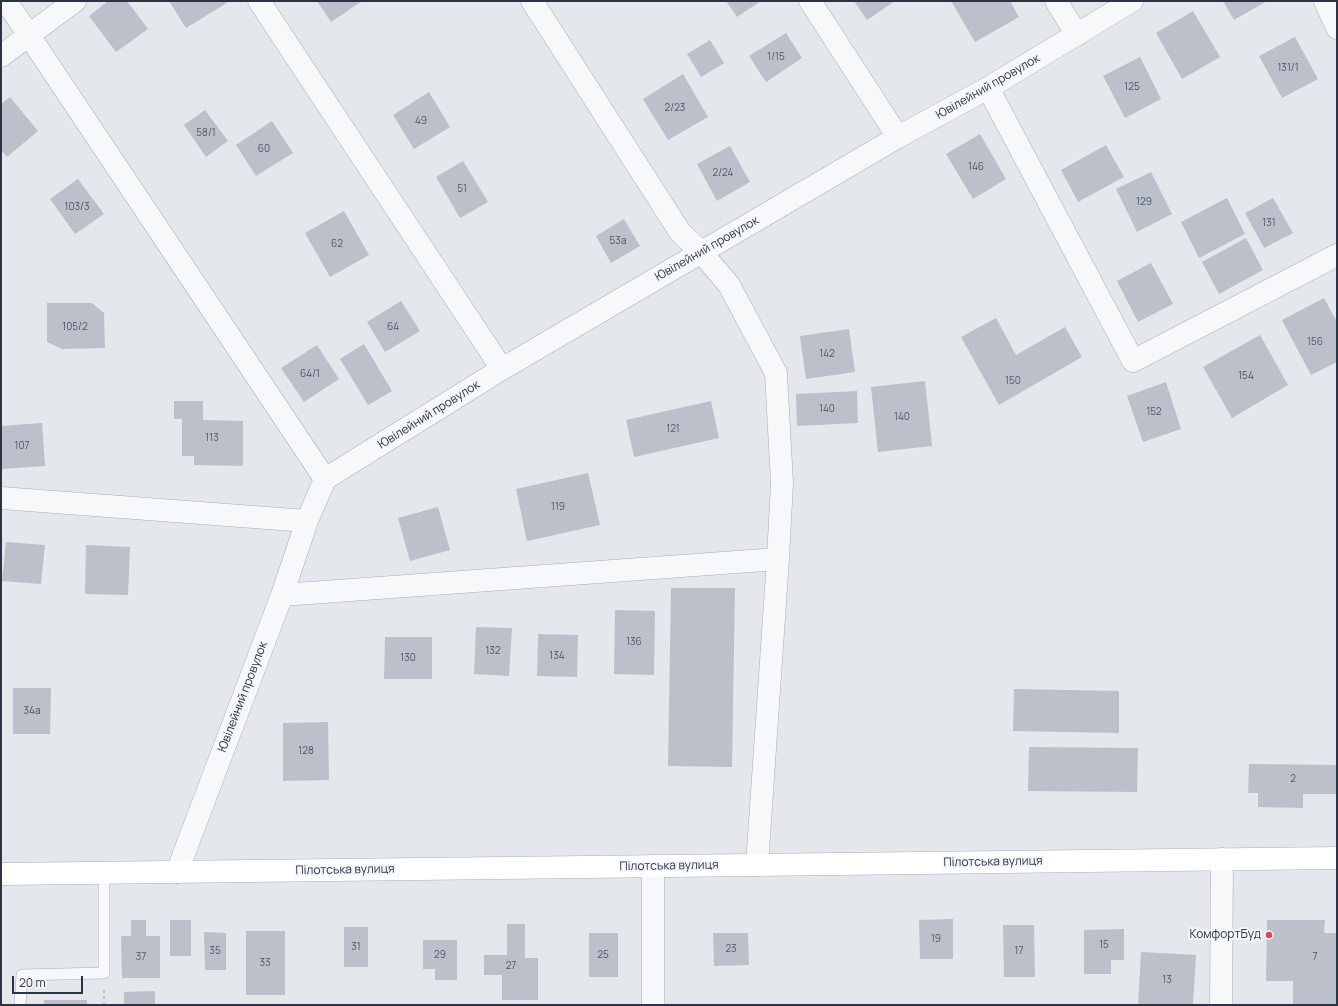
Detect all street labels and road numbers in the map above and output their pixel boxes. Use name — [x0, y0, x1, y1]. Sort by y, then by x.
street label: Ювілейний провулок — [933, 51, 1043, 123]
street label: Ювілейний провулок — [652, 213, 762, 285]
street label: Ювілейний провулок — [375, 378, 483, 452]
street label: Ювілейний провулок — [215, 640, 271, 754]
street label: Пілотська вулиця — [943, 854, 1043, 870]
street label: Пілотська вулиця — [619, 858, 719, 874]
street label: Пілотська вулиця — [295, 862, 395, 878]

